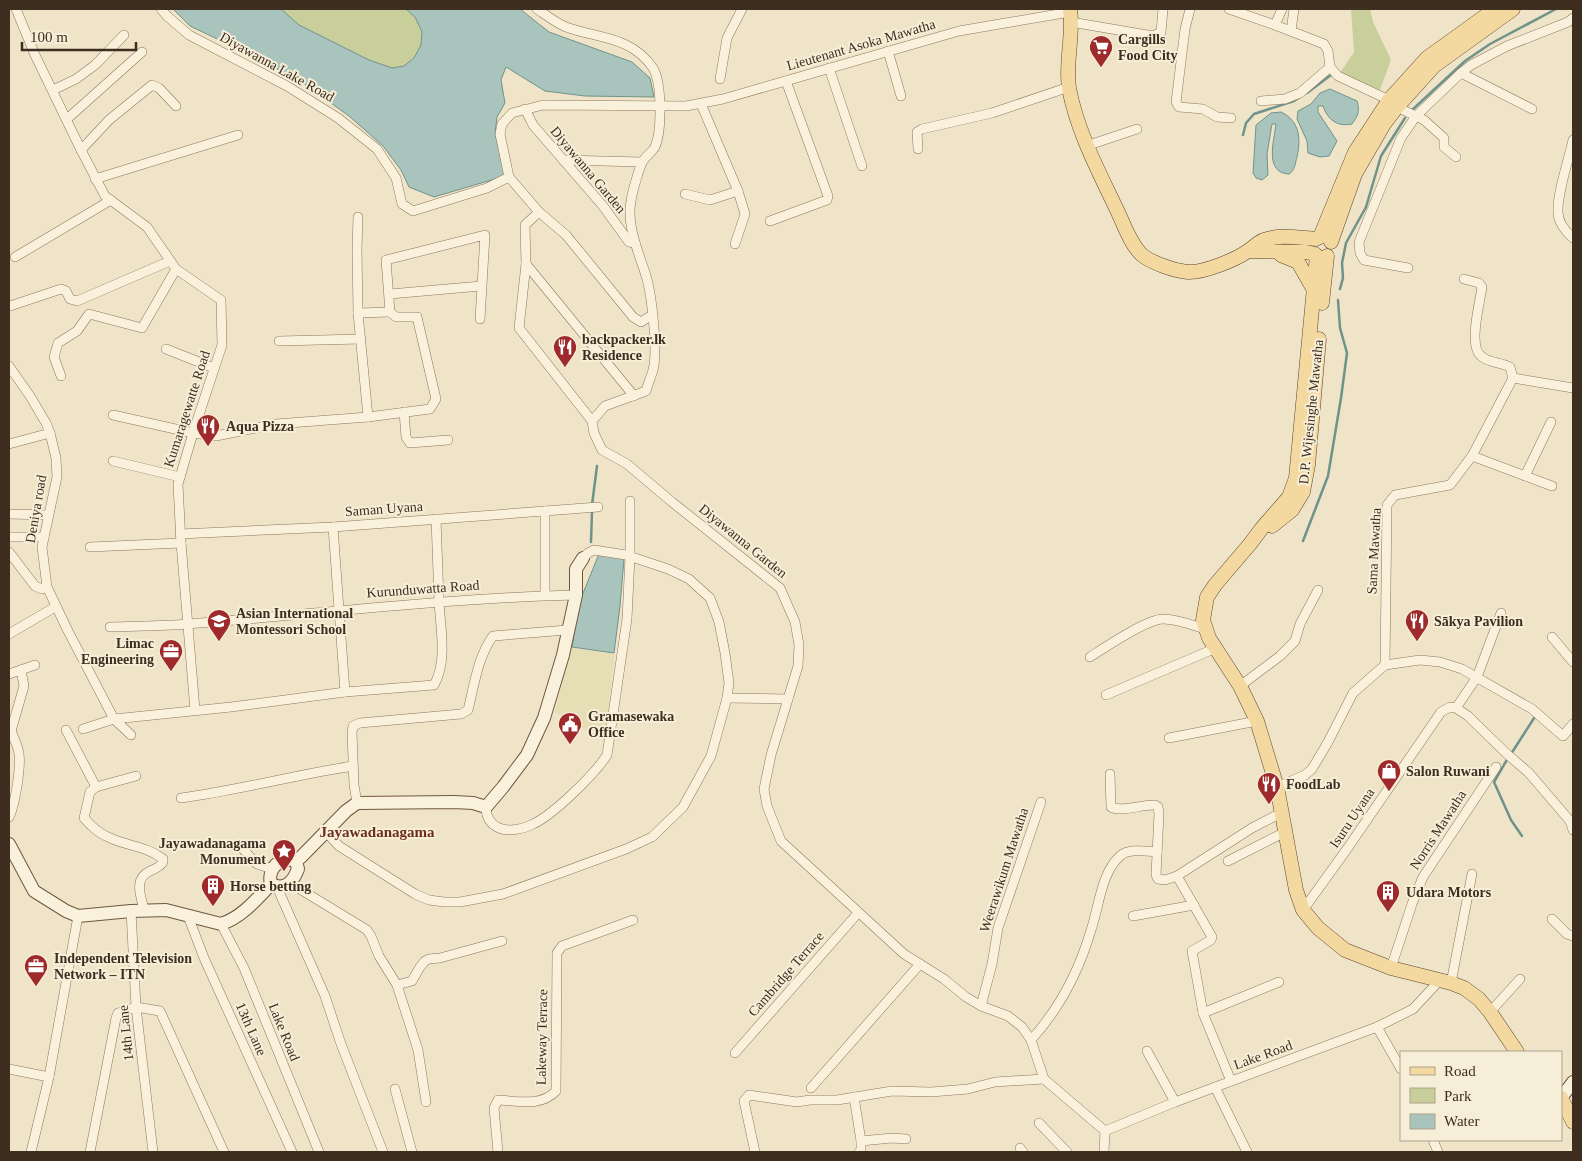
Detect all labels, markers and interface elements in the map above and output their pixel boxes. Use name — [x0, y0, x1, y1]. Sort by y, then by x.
street label: Lieutenant Asoka Mawatha — [785, 16, 938, 73]
scale bar — [22, 20, 136, 52]
text: 100 m — [30, 29, 68, 45]
street label: Diyawanna Lake Road — [217, 29, 337, 105]
place label: Cargills Food City — [1118, 32, 1178, 63]
supermarket icon: Cargills Food City — [1088, 34, 1114, 68]
street label: Diyawanna Garden — [547, 124, 629, 216]
place label: backpacker.lk Residence — [582, 332, 666, 363]
restaurant icon: backpacker.lk Residence — [552, 334, 578, 368]
street label: D.P. Wijesinghe Mawatha — [1296, 338, 1326, 485]
street label: Kumaragewatte Road — [161, 349, 213, 469]
restaurant icon: Aqua Pizza — [195, 413, 221, 447]
place label: Aqua Pizza — [226, 419, 294, 434]
street label: Deniya road — [23, 474, 49, 544]
street label: Saman Uyana — [344, 499, 424, 519]
street label: Diyawanna Garden — [696, 501, 790, 581]
street label: Sama Mawatha — [1364, 507, 1384, 595]
street label: Kurunduwatta Road — [366, 578, 480, 600]
place label: Asian International Montessori School — [236, 606, 353, 637]
school or university icon: Asian International Montessori School — [206, 608, 232, 642]
restaurant icon: Sākya Pavilion — [1404, 608, 1430, 642]
place label: Sākya Pavilion — [1434, 614, 1523, 629]
place label: Limac Engineering — [81, 636, 154, 667]
office icon: Limac Engineering — [158, 638, 184, 672]
place label: Gramasewaka Office — [588, 709, 674, 740]
public building icon: Gramasewaka Office — [557, 711, 583, 745]
shop icon: Salon Ruwani — [1376, 758, 1402, 792]
place label: Salon Ruwani — [1406, 764, 1490, 779]
restaurant icon: FoodLab — [1256, 771, 1282, 805]
place label: FoodLab — [1286, 777, 1341, 792]
street label: Isuru Uyana — [1327, 785, 1378, 851]
street label: Norris Mawatha — [1407, 787, 1470, 872]
street label: Weerawikum Mawatha — [977, 805, 1031, 934]
district label: Jayawadanagama — [319, 824, 435, 840]
place label: Jayawadanagama Monument — [159, 836, 266, 867]
place icon: Jayawadanagama Monument — [271, 838, 297, 872]
building icon: Horse betting — [200, 873, 226, 907]
place label: Horse betting — [230, 879, 311, 894]
building icon: Udara Motors — [1375, 879, 1401, 913]
place label: Udara Motors — [1406, 885, 1492, 900]
street label: Cambridge Terrace — [745, 929, 827, 1019]
place label: Independent Television Network – ITN — [54, 951, 192, 982]
office icon: Independent Television Network – ITN — [23, 953, 49, 987]
street label: Lakeway Terrace — [534, 989, 550, 1085]
street label: 13th Lane — [233, 1000, 269, 1058]
street label: Lake Road — [266, 1001, 302, 1063]
street label: 14th Lane — [116, 1004, 136, 1062]
street label: Lake Road — [1232, 1038, 1294, 1072]
legend — [1400, 1051, 1562, 1141]
text: Road — [1444, 1063, 1476, 1079]
text: Park — [1444, 1088, 1472, 1104]
text: Water — [1444, 1113, 1479, 1129]

